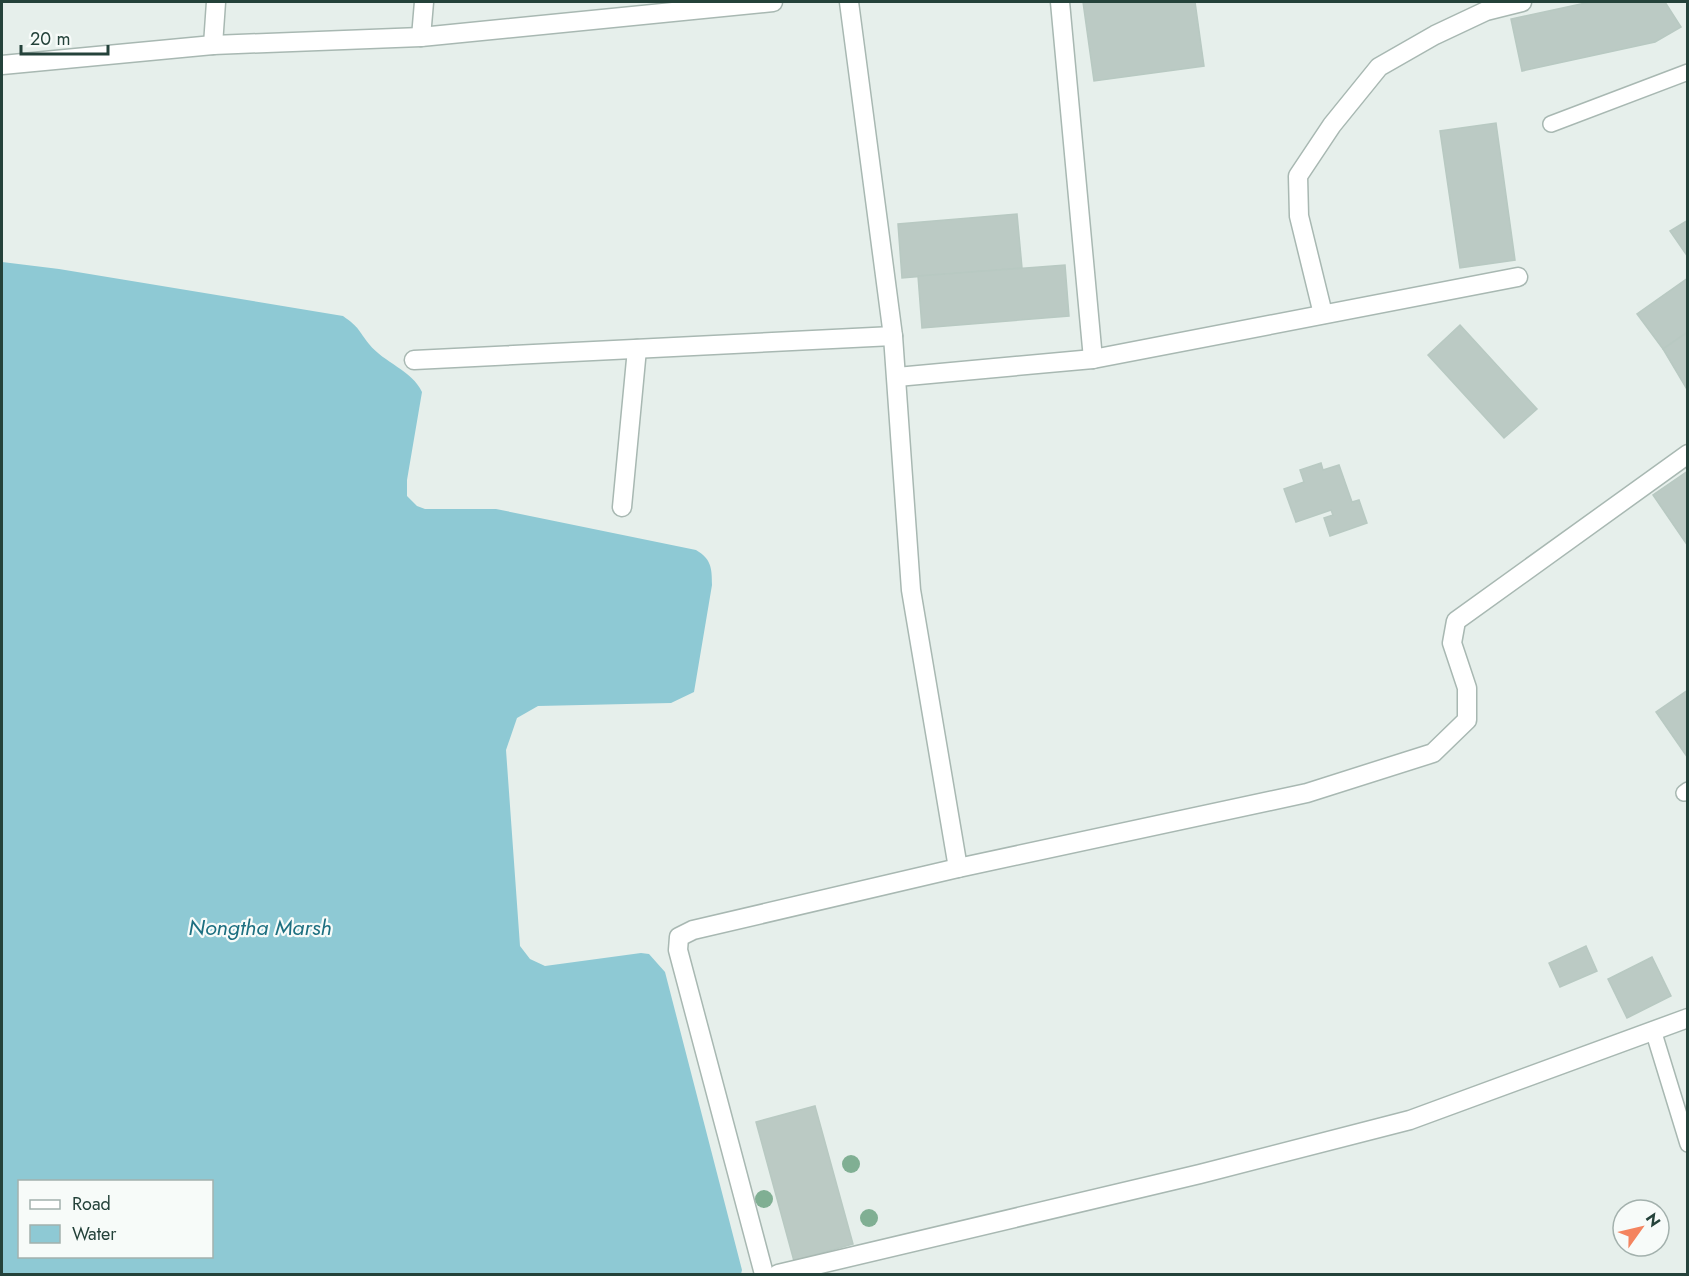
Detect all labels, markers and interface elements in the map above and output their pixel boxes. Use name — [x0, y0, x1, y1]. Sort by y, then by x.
scale bar — [21, 18, 108, 56]
text: 20 m — [30, 26, 70, 52]
water label: Nongtha Marsh — [188, 911, 332, 943]
legend — [18, 1180, 213, 1258]
text: Road — [72, 1191, 111, 1217]
north arrow — [1611, 1198, 1671, 1258]
text: N — [1640, 1208, 1666, 1232]
text: Water — [72, 1221, 117, 1247]

